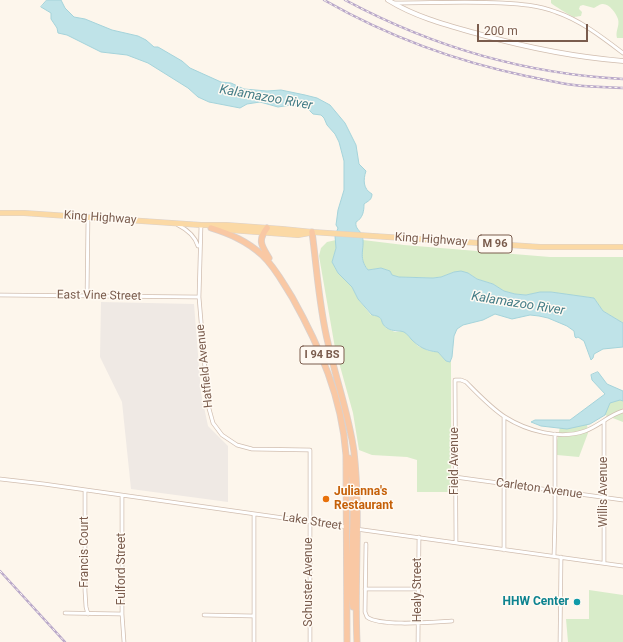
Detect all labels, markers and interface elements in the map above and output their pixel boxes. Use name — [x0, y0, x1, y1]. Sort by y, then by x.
scale bar — [479, 16, 590, 42]
text: 200 m — [484, 24, 518, 38]
water label: Kalamazoo River — [218, 82, 314, 114]
street label: King Highway — [63, 208, 137, 228]
street label: King Highway — [394, 230, 468, 250]
road number: M 96 — [478, 235, 512, 253]
street label: East Vine Street — [57, 288, 141, 304]
water label: Kalamazoo River — [470, 289, 566, 319]
street label: Hatfield Avenue — [193, 324, 217, 408]
road number: I 94 BS — [300, 346, 344, 364]
street label: Field Avenue — [448, 427, 462, 495]
street label: Willis Avenue — [597, 457, 611, 527]
street label: Carleton Avenue — [495, 476, 583, 502]
place label: Julianna's Restaurant — [334, 485, 393, 513]
marker: Julianna's Restaurant — [321, 494, 331, 504]
street label: Lake Street — [281, 510, 343, 534]
street label: Francis Court — [78, 516, 92, 588]
street label: Fulford Street — [115, 533, 129, 605]
street label: Schuster Avenue — [302, 537, 316, 627]
street label: Healy Street — [411, 558, 425, 622]
place label: HHW Center — [503, 595, 569, 609]
marker: HHW Center — [572, 597, 582, 607]

